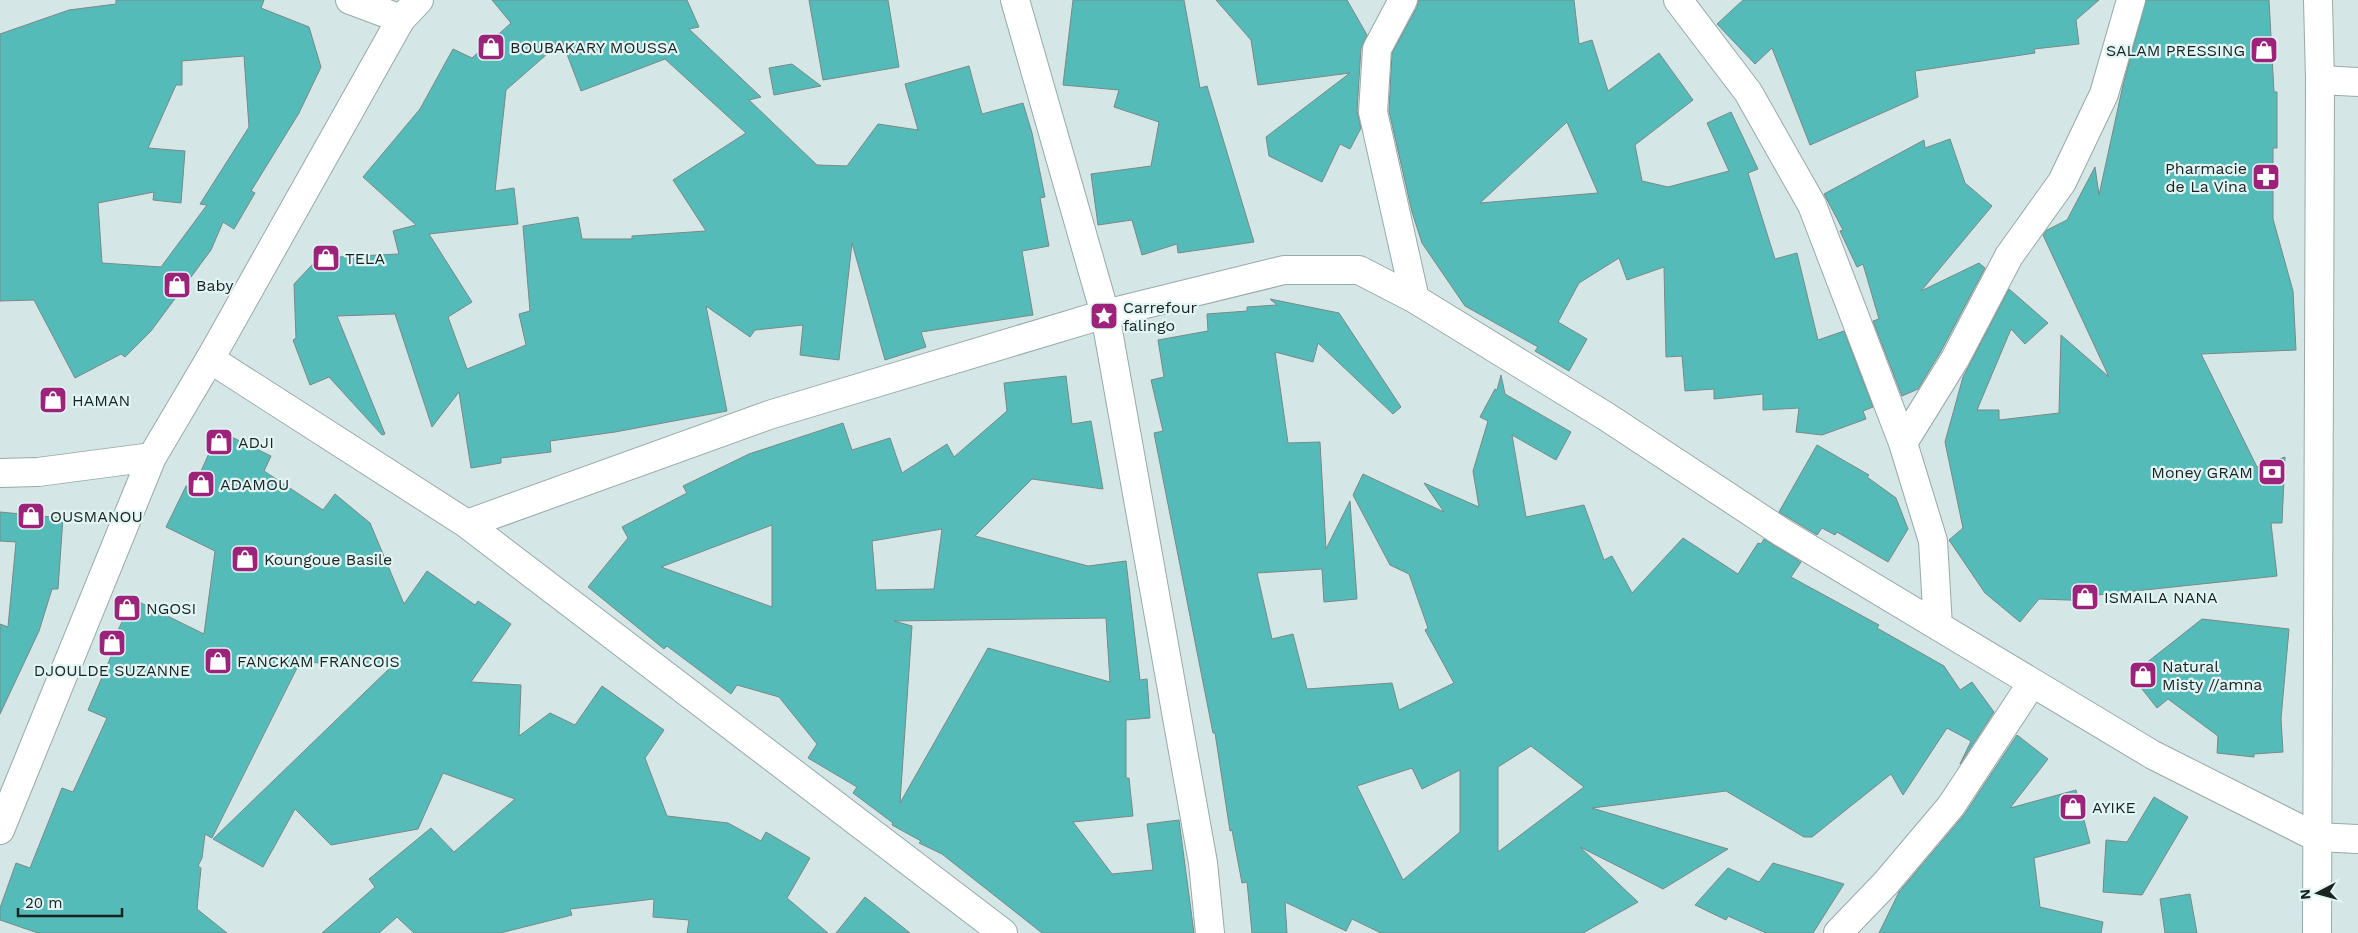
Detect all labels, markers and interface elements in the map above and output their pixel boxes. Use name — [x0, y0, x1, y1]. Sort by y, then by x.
shop icon: BOUBAKARY MOUSSA — [476, 32, 506, 62]
shop icon: SALAM PRESSING — [2249, 35, 2279, 65]
place label: BOUBAKARY MOUSSA — [510, 38, 678, 57]
place label: SALAM PRESSING — [2106, 41, 2245, 60]
place label: Pharmacie de La Vina — [2165, 159, 2247, 196]
pharmacy icon: Pharmacie de La Vina — [2251, 162, 2281, 192]
shop icon: TELA — [311, 243, 341, 273]
place label: TELA — [345, 249, 385, 268]
shop icon: Baby — [162, 270, 192, 300]
place label: Baby — [196, 276, 234, 295]
place label: Carrefour falingo — [1123, 298, 1198, 335]
place icon: Carrefour falingo — [1089, 301, 1119, 331]
shop icon: HAMAN — [38, 385, 68, 415]
place label: HAMAN — [72, 391, 130, 410]
shop icon: ADJI — [204, 427, 234, 457]
place label: ADJI — [238, 433, 274, 452]
bank icon: Money GRAM — [2257, 457, 2287, 487]
place label: Money GRAM — [2151, 463, 2253, 482]
shop icon: ADAMOU — [186, 469, 216, 499]
place label: ADAMOU — [220, 475, 289, 494]
shop icon: OUSMANOU — [16, 501, 46, 531]
place label: OUSMANOU — [50, 507, 143, 526]
shop icon: Koungoue Basile — [230, 544, 260, 574]
place label: Koungoue Basile — [264, 550, 392, 569]
shop icon: ISMAILA NANA — [2070, 582, 2100, 612]
place label: ISMAILA NANA — [2104, 588, 2218, 607]
shop icon: NGOSI — [112, 593, 142, 623]
place label: NGOSI — [146, 599, 196, 618]
shop icon: DJOULDE SUZANNE — [97, 628, 127, 658]
shop icon: FANCKAM FRANCOIS — [203, 646, 233, 676]
place label: FANCKAM FRANCOIS — [237, 652, 400, 671]
place label: Natural Misty //amna — [2162, 657, 2262, 694]
shop icon: Natural Misty //amna — [2128, 660, 2158, 690]
place label: DJOULDE SUZANNE — [34, 661, 190, 680]
shop icon: AYIKE — [2058, 792, 2088, 822]
place label: AYIKE — [2092, 798, 2136, 817]
north arrow — [2293, 868, 2343, 918]
scale bar — [18, 886, 121, 918]
text: N — [2297, 888, 2314, 900]
text: 20 m — [25, 894, 63, 912]

